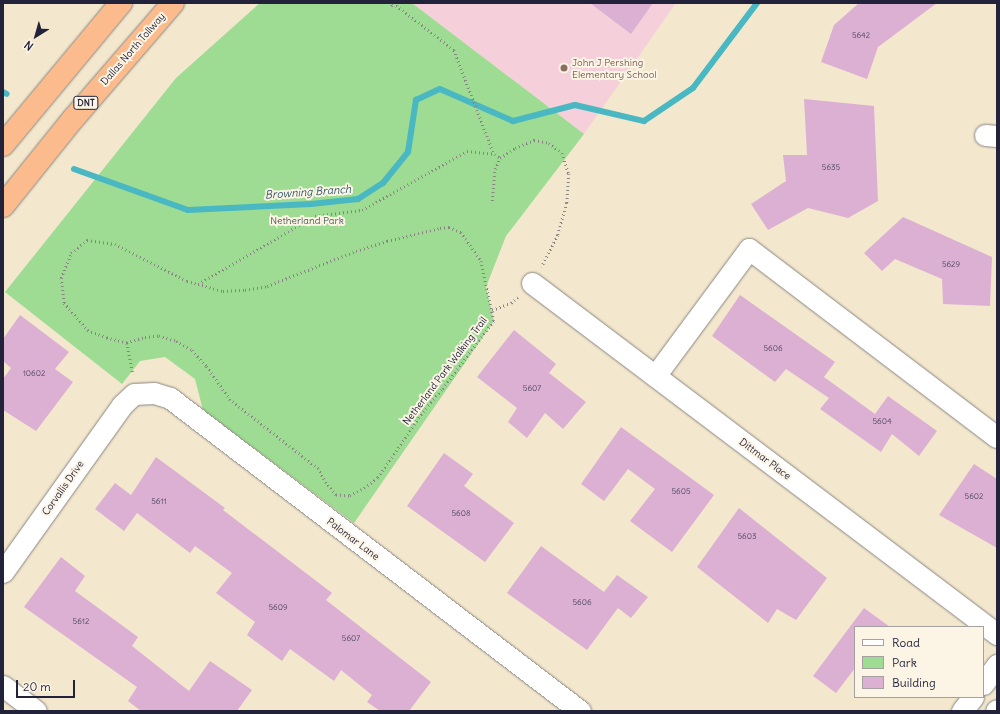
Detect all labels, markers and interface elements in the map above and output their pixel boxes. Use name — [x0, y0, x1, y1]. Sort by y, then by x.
street label: Dallas North Tollway — [98, 10, 168, 88]
north arrow — [16, 16, 56, 56]
house number: 5642 — [852, 31, 870, 41]
text: N — [22, 38, 36, 53]
place label: John J Pershing Elementary School — [572, 56, 656, 80]
marker: John J Pershing Elementary School — [559, 63, 569, 73]
road number: DNT — [73, 96, 99, 110]
house number: 5635 — [822, 163, 840, 173]
water label: Browning Branch — [264, 182, 352, 202]
park label: Netherland Park — [270, 215, 344, 227]
house number: 5629 — [942, 260, 960, 270]
street label: Netherland Park Walking Trail — [400, 315, 490, 427]
house number: 5606 — [763, 344, 783, 354]
house number: 10602 — [23, 369, 45, 379]
house number: 5607 — [523, 384, 541, 394]
house number: 5604 — [872, 417, 892, 427]
street label: Dittmar Place — [737, 436, 793, 482]
street label: Corvallis Drive — [40, 458, 86, 518]
house number: 5605 — [671, 487, 691, 497]
house number: 5602 — [965, 492, 983, 502]
house number: 5611 — [151, 497, 167, 507]
house number: 5608 — [451, 509, 471, 519]
street label: Palomar Lane — [324, 515, 382, 563]
house number: 5603 — [737, 532, 757, 542]
house number: 5606 — [572, 598, 592, 608]
house number: 5609 — [268, 603, 288, 613]
house number: 5612 — [73, 617, 89, 627]
legend — [854, 626, 984, 698]
house number: 5607 — [342, 634, 360, 644]
text: Road — [892, 635, 920, 650]
text: Park — [892, 655, 917, 670]
scale bar — [18, 672, 77, 698]
text: Building — [892, 675, 936, 690]
text: 20 m — [23, 679, 51, 694]

